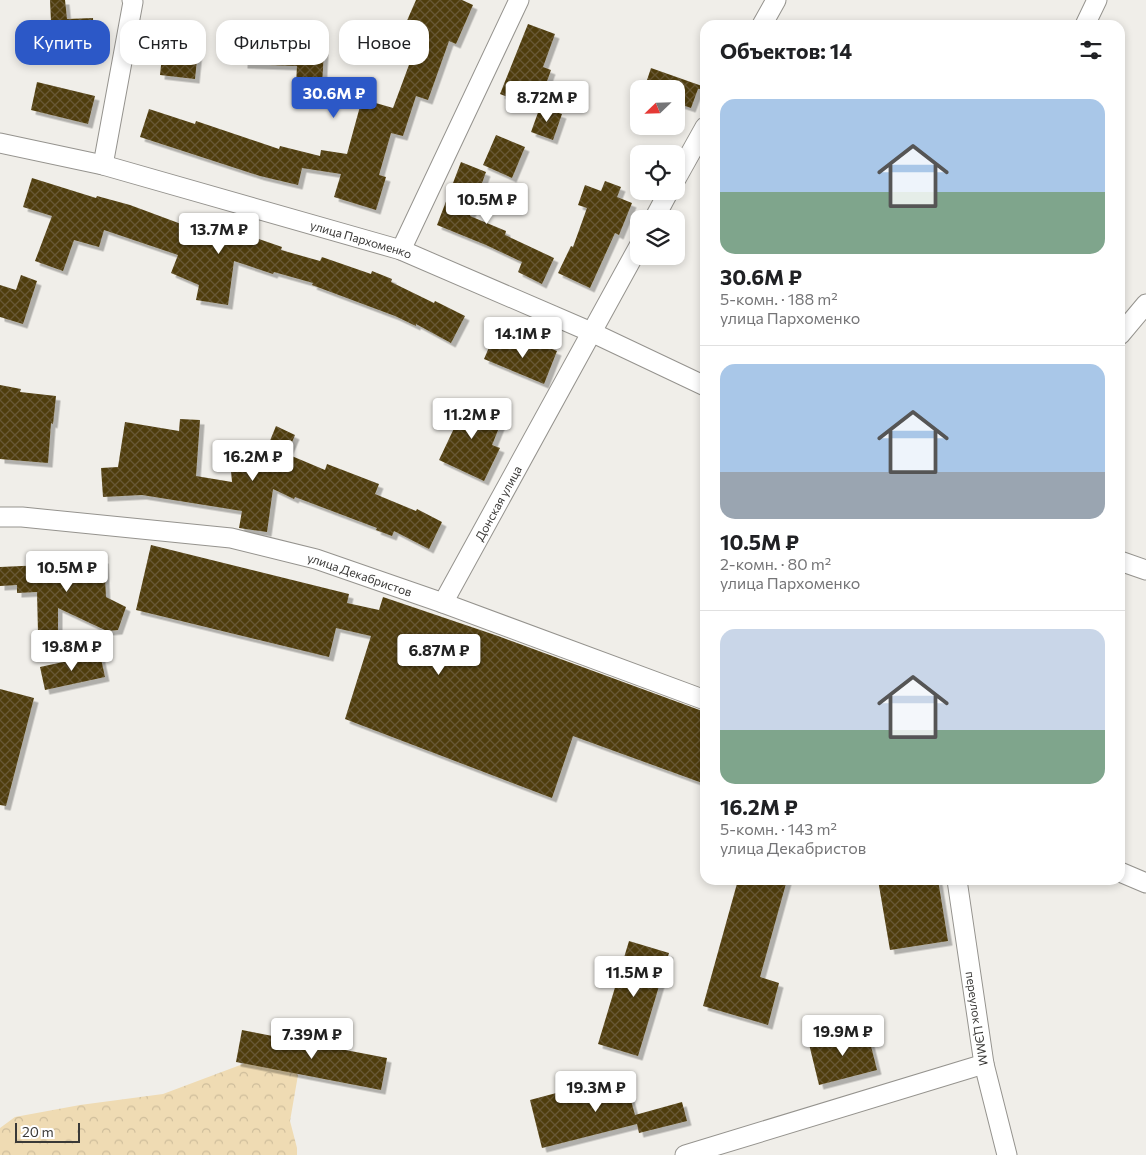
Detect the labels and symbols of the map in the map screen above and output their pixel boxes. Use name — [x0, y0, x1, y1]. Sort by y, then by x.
pin: 30.6M ₽ — [288, 76, 380, 119]
pin: 8.72M ₽ — [501, 80, 593, 123]
north arrow — [630, 80, 685, 135]
pin: 10.5M ₽ — [441, 182, 533, 225]
pin: 13.7M ₽ — [173, 212, 265, 255]
street label: улица Пархоменко — [309, 218, 414, 261]
pin: 14.1M ₽ — [477, 316, 569, 359]
pin: 11.2M ₽ — [426, 398, 518, 440]
pin: 16.2M ₽ — [207, 440, 299, 482]
street label: Донская улица — [472, 463, 524, 543]
pin: 10.5M ₽ — [21, 550, 113, 593]
street label: улица Декабристов — [306, 550, 414, 599]
pin: 19.8M ₽ — [26, 630, 118, 672]
pin: 6.87M ₽ — [393, 634, 485, 676]
pin: 11.5M ₽ — [588, 956, 680, 998]
street label: переулок ЦЭММ — [963, 970, 991, 1067]
pin: 19.9M ₽ — [797, 1014, 889, 1057]
pin: 7.39M ₽ — [266, 1018, 358, 1060]
pin: 19.3M ₽ — [550, 1070, 642, 1113]
scale bar — [15, 1120, 80, 1143]

